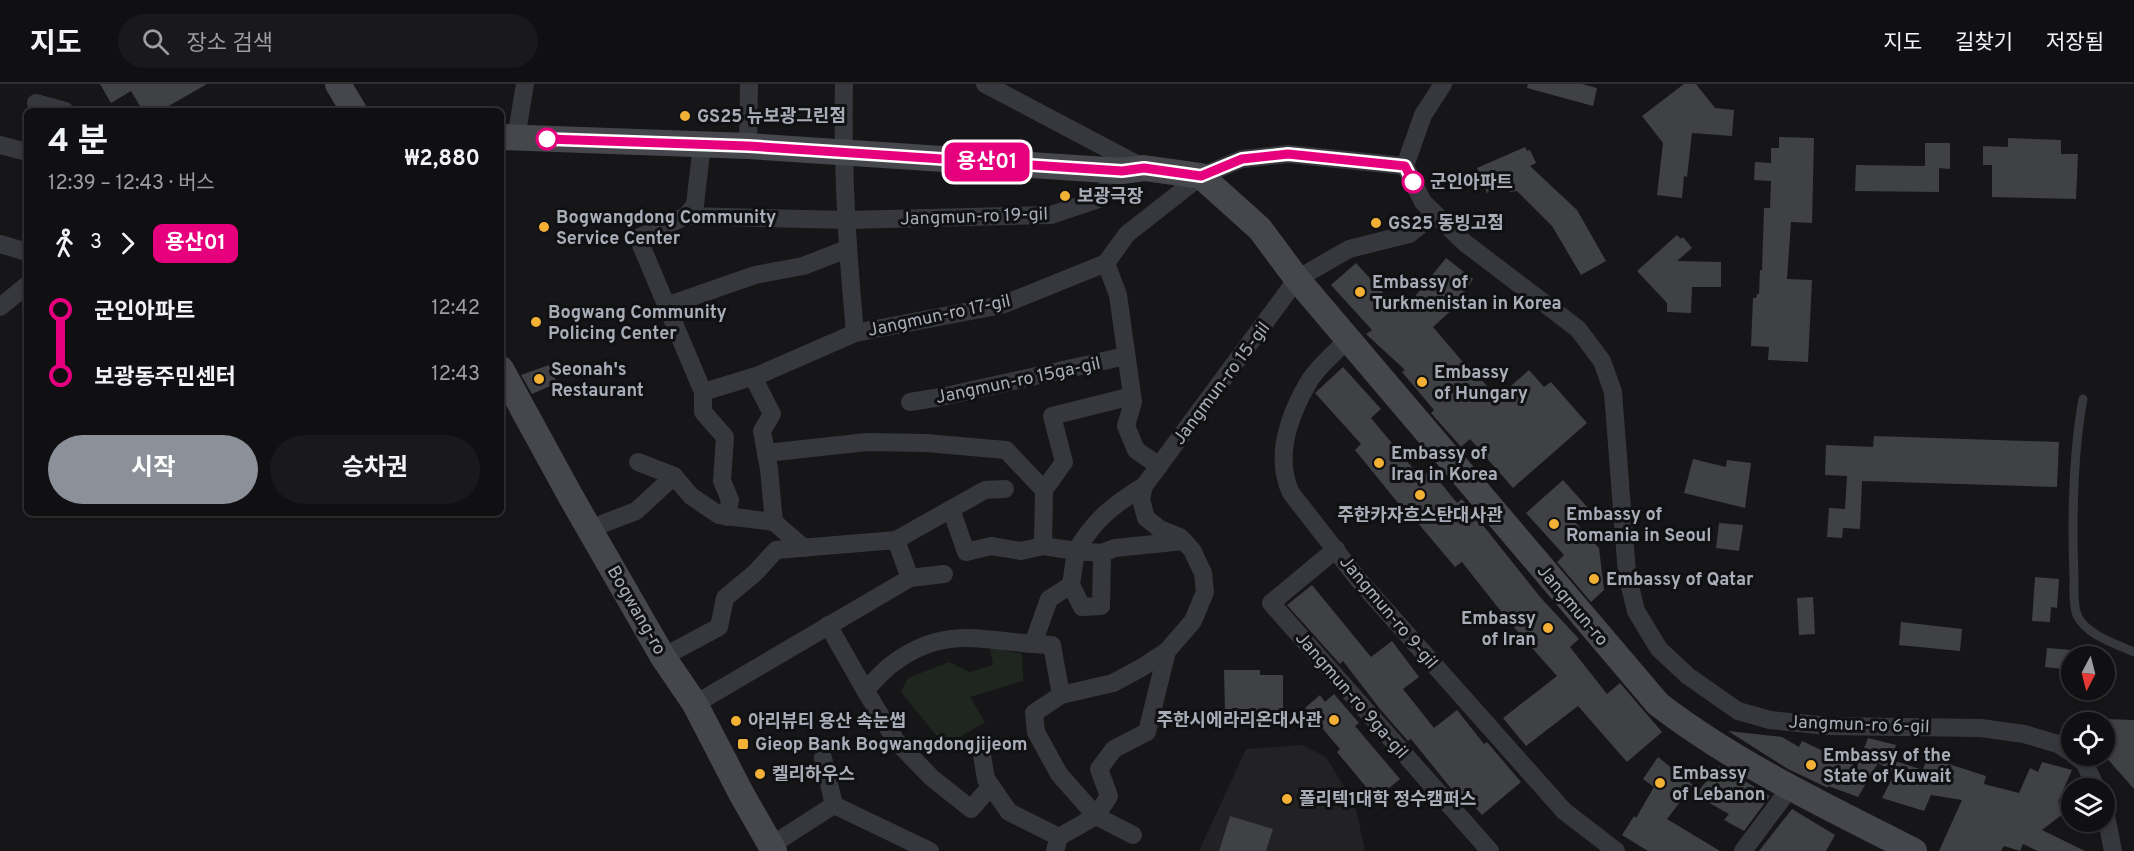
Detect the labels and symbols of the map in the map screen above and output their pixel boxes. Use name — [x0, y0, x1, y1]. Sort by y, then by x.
place label: GS25 뉴보광그린점 — [697, 106, 846, 129]
marker: GS25 뉴보광그린점 — [678, 109, 692, 123]
unlabelled marker — [536, 128, 558, 150]
line badge: 용산01 — [945, 142, 1029, 182]
marker: 군인아파트 — [1402, 171, 1424, 193]
place label: 군인아파트 — [1430, 172, 1513, 195]
place label: 보광극장 — [1077, 186, 1144, 209]
marker: 보광극장 — [1058, 189, 1072, 203]
street label: Jangmun-ro 19-gil — [900, 203, 1048, 232]
place label: Bogwangdong Community Service Center — [556, 207, 776, 251]
place label: GS25 동빙고점 — [1388, 213, 1504, 236]
marker: GS25 동빙고점 — [1369, 216, 1383, 230]
marker: Bogwangdong Community Service Center — [537, 220, 551, 234]
place label: Embassy of Turkmenistan in Korea — [1372, 272, 1562, 316]
marker: Embassy of Turkmenistan in Korea — [1353, 285, 1367, 299]
street label: Jangmun-ro 17-gil — [866, 290, 1013, 343]
place label: Bogwang Community Policing Center — [548, 302, 727, 346]
marker: Bogwang Community Policing Center — [529, 315, 543, 329]
street label: Jangmun-ro 15-gil — [1168, 318, 1276, 450]
street label: Jangmun-ro 15ga-gil — [934, 353, 1103, 410]
place label: Seonah's Restaurant — [551, 359, 644, 403]
place label: Embassy of Hungary — [1434, 362, 1528, 406]
marker: Seonah's Restaurant — [532, 372, 546, 386]
marker: Embassy of Hungary — [1415, 375, 1429, 389]
place label: Embassy of Iraq in Korea — [1391, 443, 1498, 487]
marker: Embassy of Iraq in Korea — [1372, 456, 1386, 470]
marker: 주한카자흐스탄대사관 — [1413, 488, 1427, 502]
place label: Embassy of Romania in Seoul — [1566, 504, 1711, 548]
place label: 주한카자흐스탄대사관 — [1337, 505, 1503, 528]
marker: Embassy of Romania in Seoul — [1547, 517, 1561, 531]
street label: Jangmun-ro 9-gil — [1334, 551, 1442, 674]
street label: Jangmun-ro — [1531, 560, 1613, 651]
street label: Bogwang-ro — [601, 562, 670, 659]
place label: Embassy of Qatar — [1606, 569, 1754, 592]
marker: Embassy of Qatar — [1587, 572, 1601, 586]
place label: Embassy of Iran — [1461, 608, 1536, 652]
marker: Embassy of Iran — [1541, 621, 1555, 635]
street label: Jangmun-ro 9ga-gil — [1289, 628, 1412, 764]
north arrow — [2061, 646, 2115, 700]
place label: 주한시에라리온대사관 — [1156, 710, 1322, 733]
place label: 아리뷰티 용산 속눈썹 — [748, 711, 906, 734]
street label: Jangmun-ro 6-gil — [1788, 712, 1930, 739]
marker: 주한시에라리온대사관 — [1327, 713, 1341, 727]
marker: 아리뷰티 용산 속눈썹 — [729, 714, 743, 728]
place label: Gieop Bank Bogwangdongjijeom — [755, 734, 1028, 757]
marker: Gieop Bank Bogwangdongjijeom — [736, 737, 750, 751]
place label: Embassy of the State of Kuwait — [1823, 745, 1952, 789]
marker: Embassy of the State of Kuwait — [1804, 758, 1818, 772]
place label: Embassy of Lebanon — [1672, 763, 1765, 807]
place label: 켈리하우스 — [772, 764, 855, 787]
marker: 켈리하우스 — [753, 767, 767, 781]
marker: Embassy of Lebanon — [1653, 776, 1667, 790]
place label: 폴리텍1대학 정수캠퍼스 — [1299, 789, 1476, 812]
marker: 폴리텍1대학 정수캠퍼스 — [1280, 792, 1294, 806]

